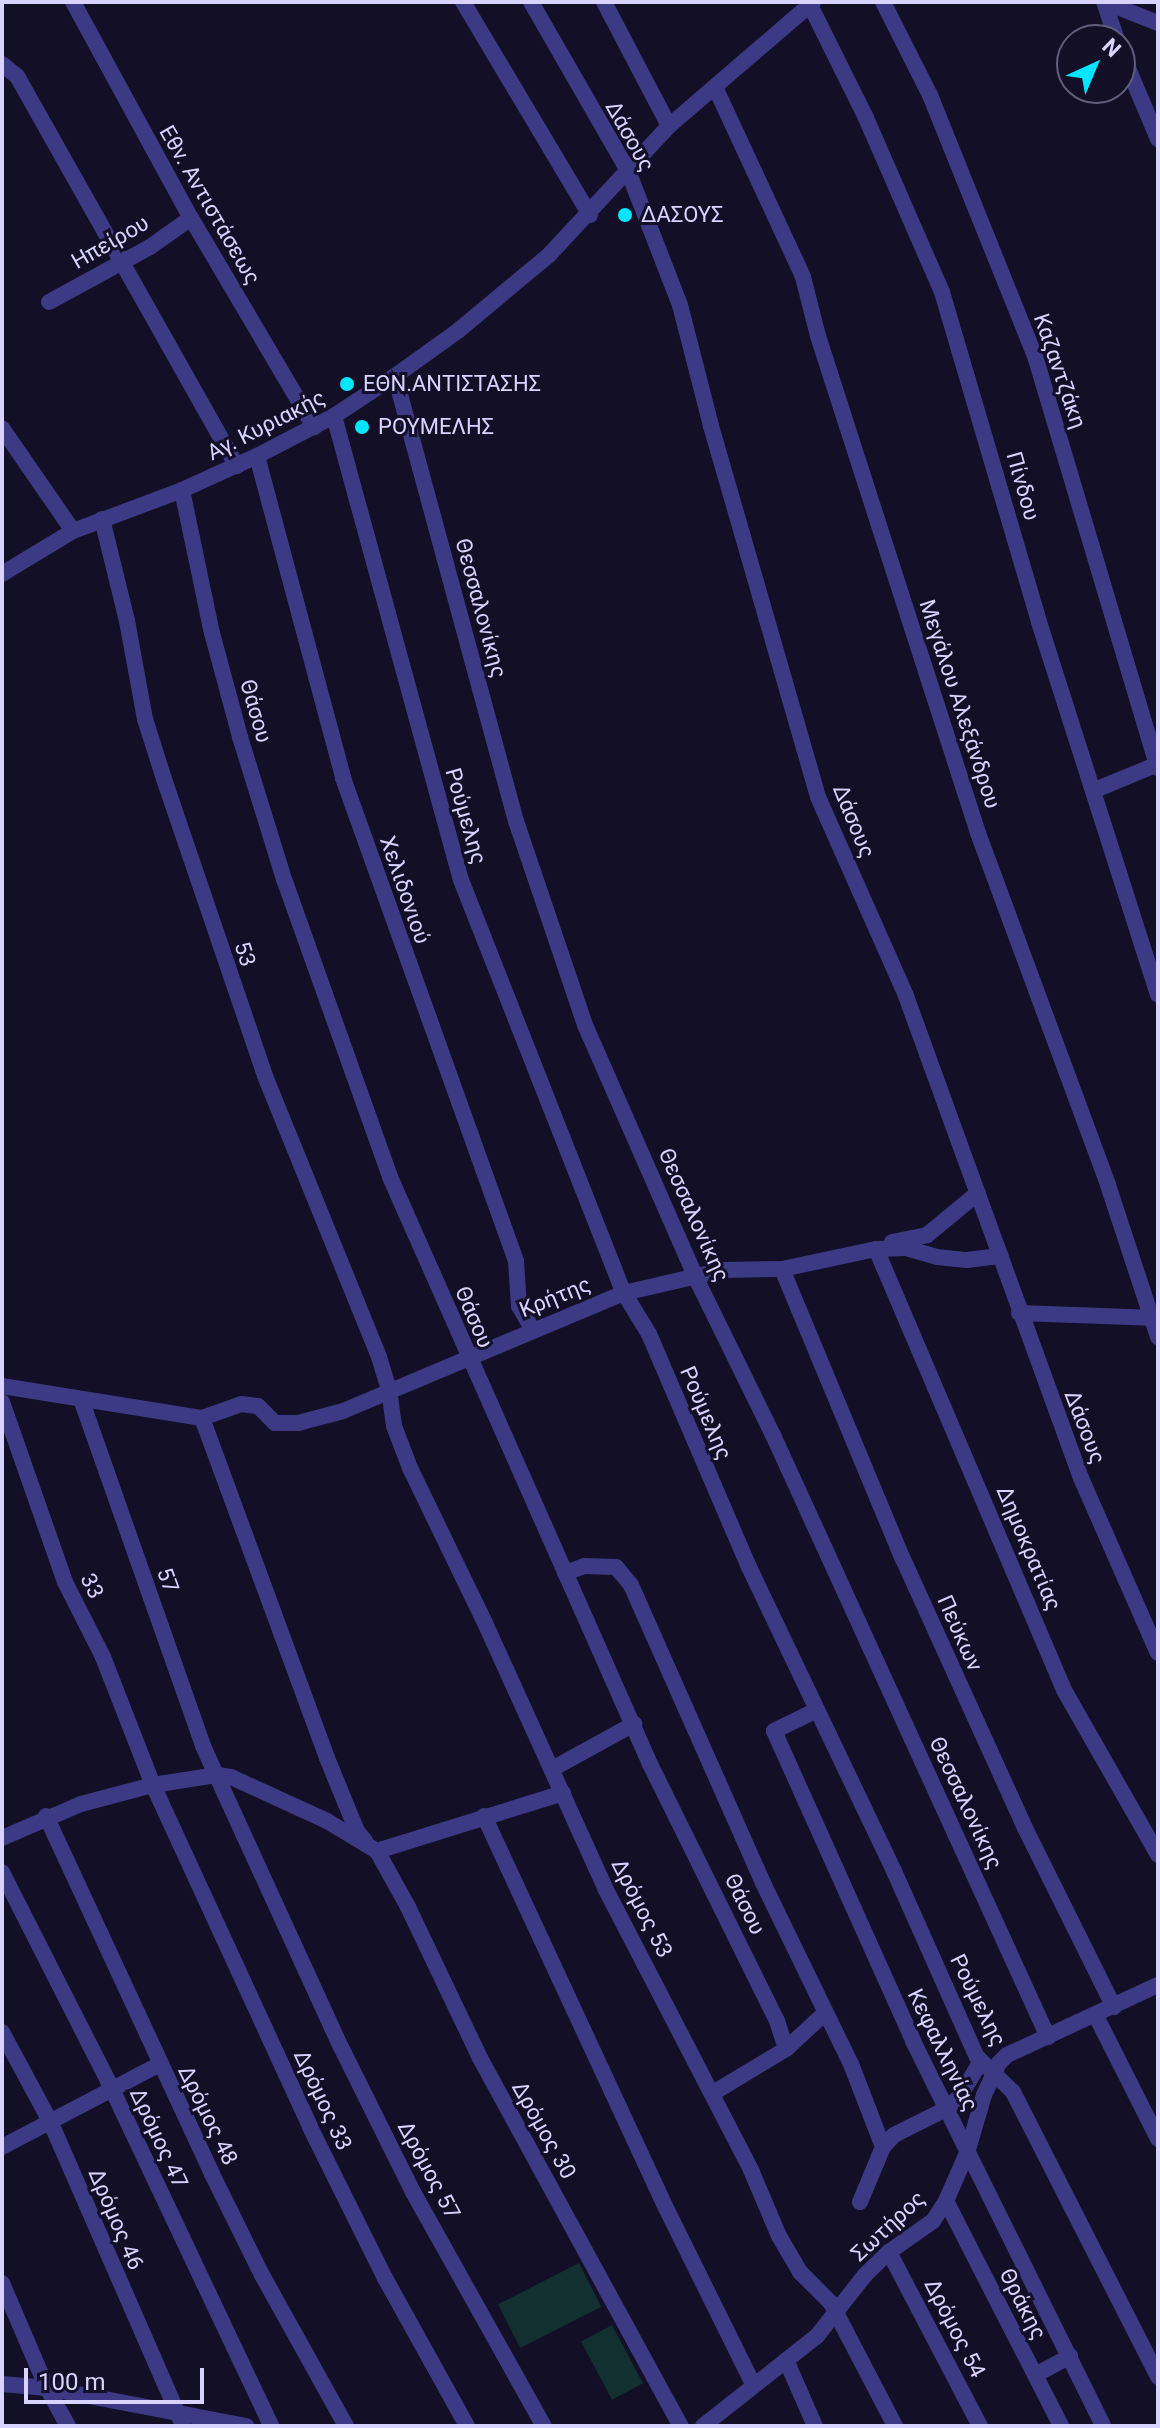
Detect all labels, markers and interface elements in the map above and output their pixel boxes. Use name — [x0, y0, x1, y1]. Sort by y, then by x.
north arrow — [1056, 24, 1136, 104]
text: N — [1097, 33, 1126, 62]
street label: Δάσους — [600, 96, 660, 176]
street label: Εθν. Αντιστάσεως — [154, 121, 266, 289]
place label: ΔΑΣΟΥΣ — [641, 202, 724, 228]
marker: ΔΑΣΟΥΣ — [616, 206, 634, 224]
street label: Ηπείρου — [67, 209, 153, 275]
street label: Καζαντζάκη — [1028, 310, 1092, 432]
place label: ΕΘΝ.ΑΝΤΙΣΤΑΣΗΣ — [363, 371, 541, 397]
marker: ΕΘΝ.ΑΝΤΙΣΤΑΣΗΣ — [338, 375, 356, 393]
street label: Αγ. Κυριακής — [203, 384, 329, 466]
place label: ΡΟΥΜΕΛΗΣ — [378, 414, 494, 440]
marker: ΡΟΥΜΕΛΗΣ — [353, 418, 371, 436]
street label: Πίνδου — [1001, 449, 1045, 523]
street label: Θεσσαλονίκης — [450, 535, 512, 681]
street label: Μεγάλου Αλεξάνδρου — [914, 596, 1006, 812]
street label: Θάσου — [234, 676, 278, 746]
street label: Ρούμελης — [440, 765, 492, 867]
street label: Δάσους — [827, 780, 881, 862]
street label: Χελιδονιού — [374, 833, 436, 947]
street label: 53 — [229, 938, 261, 970]
street label: Θεσσαλονίκης — [653, 1144, 735, 1286]
street label: Κρήτης — [516, 1271, 594, 1323]
street label: Θάσου — [449, 1282, 499, 1352]
street label: Ρούμελης — [674, 1362, 738, 1464]
street label: Δάσους — [1059, 1386, 1111, 1468]
street label: Δημοκρατίας — [991, 1482, 1067, 1614]
street label: 57 — [151, 1564, 185, 1596]
street label: 33 — [75, 1569, 109, 1603]
street label: Πεύκων — [932, 1591, 988, 1675]
street label: Θεσσαλονίκης — [924, 1732, 1008, 1874]
street label: Δρόμος 53 — [606, 1854, 678, 1962]
street label: Θάσου — [719, 1869, 771, 1939]
street label: Ρούμελης — [944, 1950, 1012, 2050]
street label: Κεφαλληνίας — [902, 1985, 984, 2115]
street label: Δρόμος 33 — [288, 2046, 358, 2154]
street label: Δρόμος 48 — [173, 2061, 243, 2169]
street label: Δρόμος 30 — [506, 2077, 582, 2183]
street label: Δρόμος 47 — [124, 2084, 194, 2192]
street label: Δρόμος 57 — [392, 2116, 466, 2224]
street label: Δρόμος 46 — [83, 2164, 149, 2274]
street label: Σωτήρος — [846, 2185, 930, 2267]
street label: Θράκης — [994, 2264, 1052, 2344]
street label: Δρόμος 54 — [919, 2274, 991, 2382]
scale bar — [28, 2352, 208, 2402]
text: 100 m — [38, 2368, 105, 2396]

